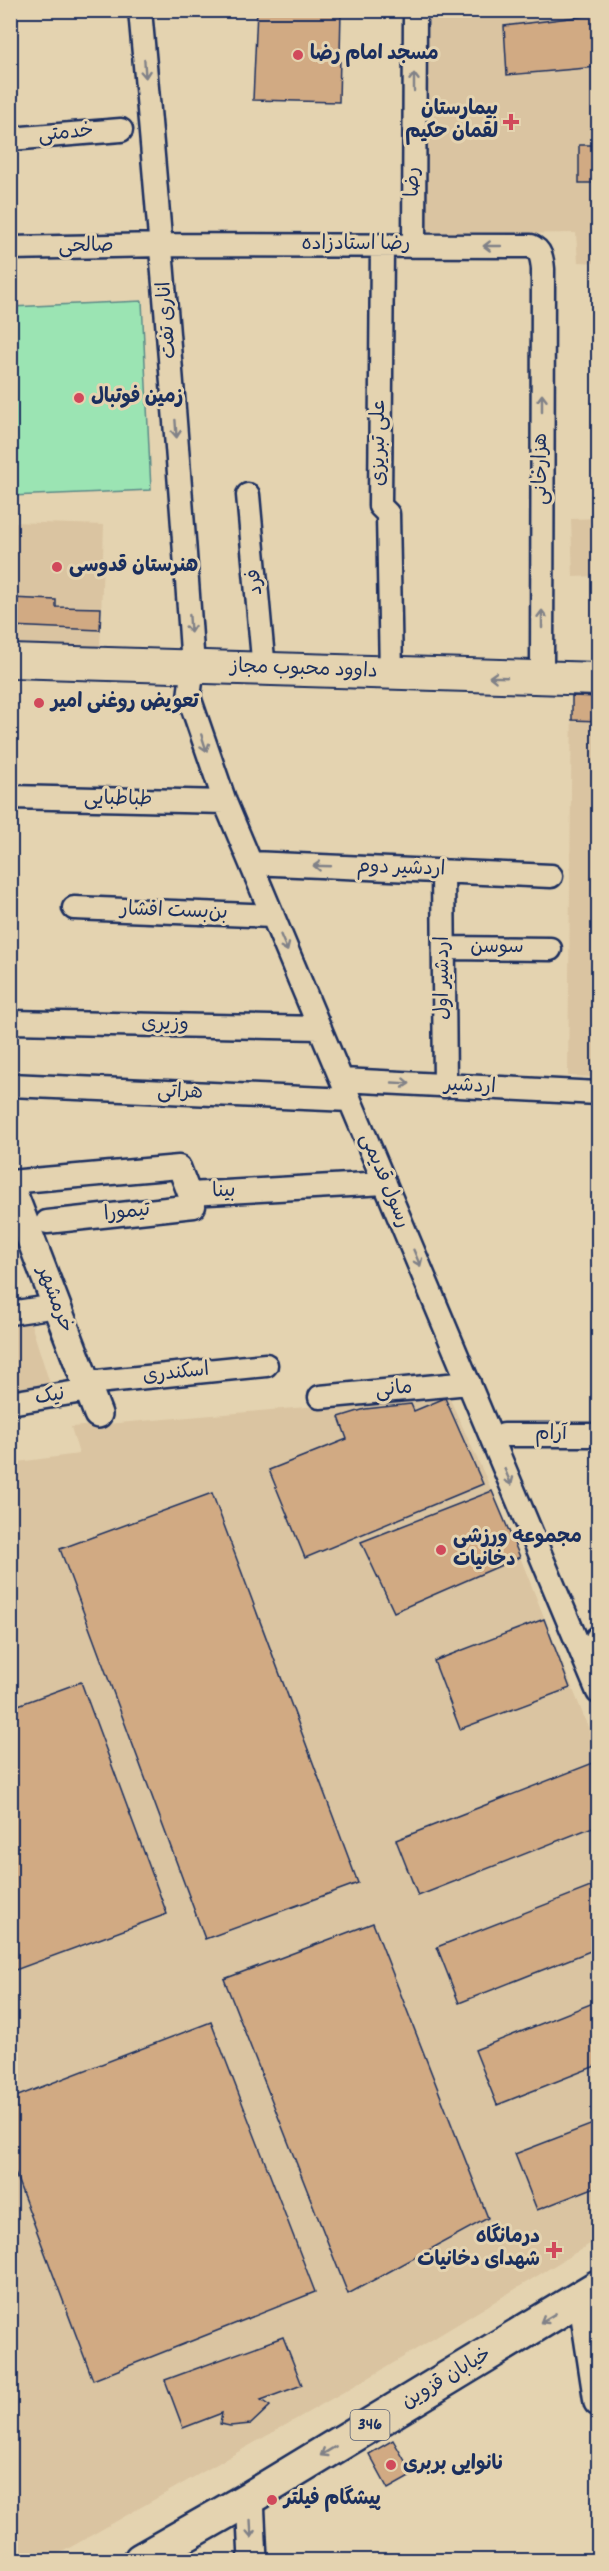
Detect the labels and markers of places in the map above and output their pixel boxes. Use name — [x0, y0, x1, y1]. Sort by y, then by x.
place label: مسجد امام رضا — [310, 41, 439, 69]
marker: مسجد امام رضا — [291, 48, 305, 62]
place label: بیمارستان لقمان حکیم — [405, 96, 498, 147]
marker: بیمارستان لقمان حکیم — [502, 113, 520, 131]
place label: زمین فوتبال — [91, 384, 183, 412]
marker: زمین فوتبال — [72, 391, 86, 405]
place label: هنرستان قدوسی — [69, 553, 198, 581]
marker: هنرستان قدوسی — [50, 560, 64, 574]
place label: تعویض روغنی امیر — [49, 689, 200, 717]
marker: تعویض روغنی امیر — [32, 696, 46, 710]
place label: مجموعه ورزشی دخانیات — [453, 1524, 582, 1575]
marker: مجموعه ورزشی دخانیات — [434, 1543, 448, 1557]
place label: درمانگاه شهدای دخانیات — [417, 2223, 540, 2275]
marker: درمانگاه شهدای دخانیات — [545, 2241, 563, 2259]
place label: نانوایی بربری — [403, 2451, 505, 2479]
marker: نانوایی بربری — [384, 2458, 398, 2472]
place label: پیشگام فیلتر — [282, 2485, 381, 2514]
marker: پیشگام فیلتر — [265, 2493, 279, 2507]

